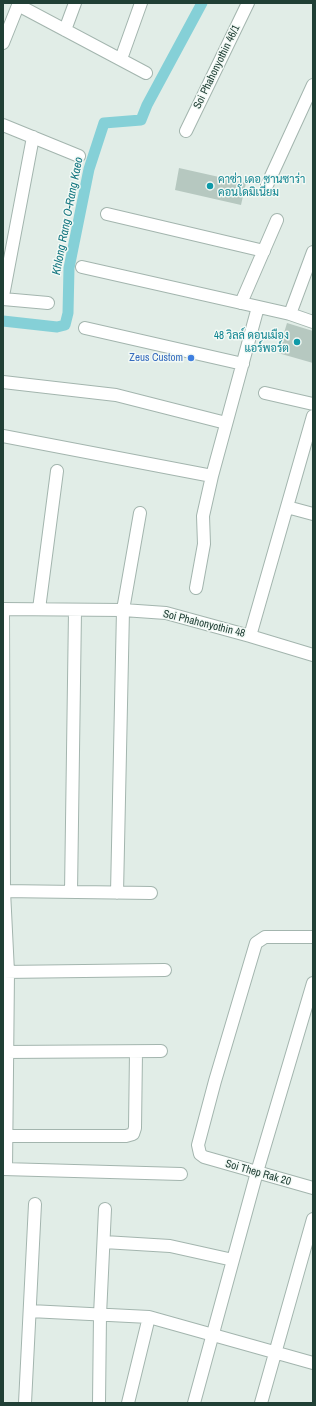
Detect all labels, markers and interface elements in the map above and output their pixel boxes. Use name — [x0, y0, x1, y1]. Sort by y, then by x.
street label: Soi Phahonyothin 46/1 — [191, 23, 243, 111]
water label: Khlong Rang O-Rang Kaeo — [50, 156, 86, 276]
place label: คาซ่า เดอ ซานซาร่า คอนโดมิเนี่ยม — [218, 173, 305, 199]
marker: คาซ่า เดอ ซานซาร่า คอนโดมิเนี่ยม — [205, 181, 215, 191]
place label: 48 วิลล์ ดอนเมือง แอร์พอร์ต — [214, 329, 289, 355]
marker: 48 วิลล์ ดอนเมือง แอร์พอร์ต — [292, 337, 302, 347]
place label: Zeus Custom — [129, 351, 183, 365]
marker: Zeus Custom — [186, 353, 196, 363]
street label: Soi Phahonyothin 48 — [162, 607, 246, 641]
street label: Soi Thep Rak 20 — [224, 1157, 292, 1189]

